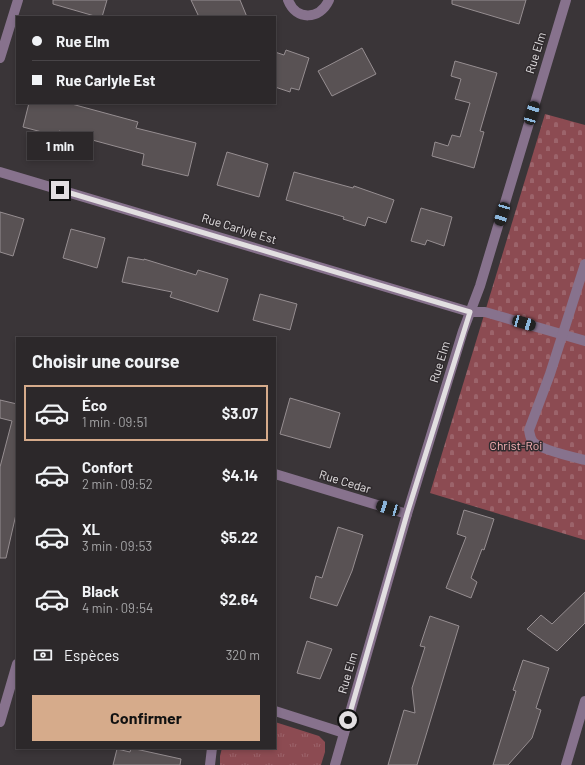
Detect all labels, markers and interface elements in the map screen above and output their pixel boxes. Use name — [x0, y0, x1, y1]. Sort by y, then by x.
street label: Rue Elm — [522, 30, 548, 75]
text: Rue Elm — [56, 32, 110, 50]
text: Rue Carlyle Est — [56, 71, 155, 89]
car — [523, 100, 541, 126]
callout: 1 min — [27, 132, 93, 160]
text: 1 min — [46, 138, 74, 154]
route end — [51, 181, 69, 199]
car — [493, 201, 511, 227]
street label: Rue Carlyle Est — [200, 210, 278, 246]
car — [511, 314, 537, 332]
street label: Rue Elm — [426, 339, 452, 384]
text: Choisir une course — [32, 350, 180, 372]
icon: car — [34, 395, 70, 431]
text: Éco — [82, 396, 107, 414]
text: $3.07 — [222, 404, 258, 422]
text: 1 min · 09:51 — [82, 414, 148, 430]
park label: Christ-Roi — [490, 438, 542, 452]
icon: car — [34, 457, 70, 493]
text: Confort — [82, 458, 133, 476]
text: $4.14 — [222, 466, 258, 484]
street label: Rue Cedar — [318, 467, 373, 496]
text: 2 min · 09:52 — [82, 476, 153, 492]
car — [375, 499, 401, 517]
icon: car — [34, 519, 70, 555]
text: XL — [82, 520, 100, 538]
text: $5.22 — [220, 528, 258, 546]
text: 3 min · 09:53 — [82, 538, 152, 554]
icon: car — [34, 581, 70, 617]
text: Black — [82, 582, 119, 600]
text: $2.64 — [220, 590, 258, 608]
text: 4 min · 09:54 — [82, 600, 153, 616]
icon: cash — [32, 644, 54, 666]
text: Espèces — [64, 646, 119, 664]
text: 320 m — [226, 647, 260, 663]
street label: Rue Elm — [334, 650, 360, 695]
button: Confirmer — [32, 695, 260, 741]
route start — [339, 711, 357, 729]

